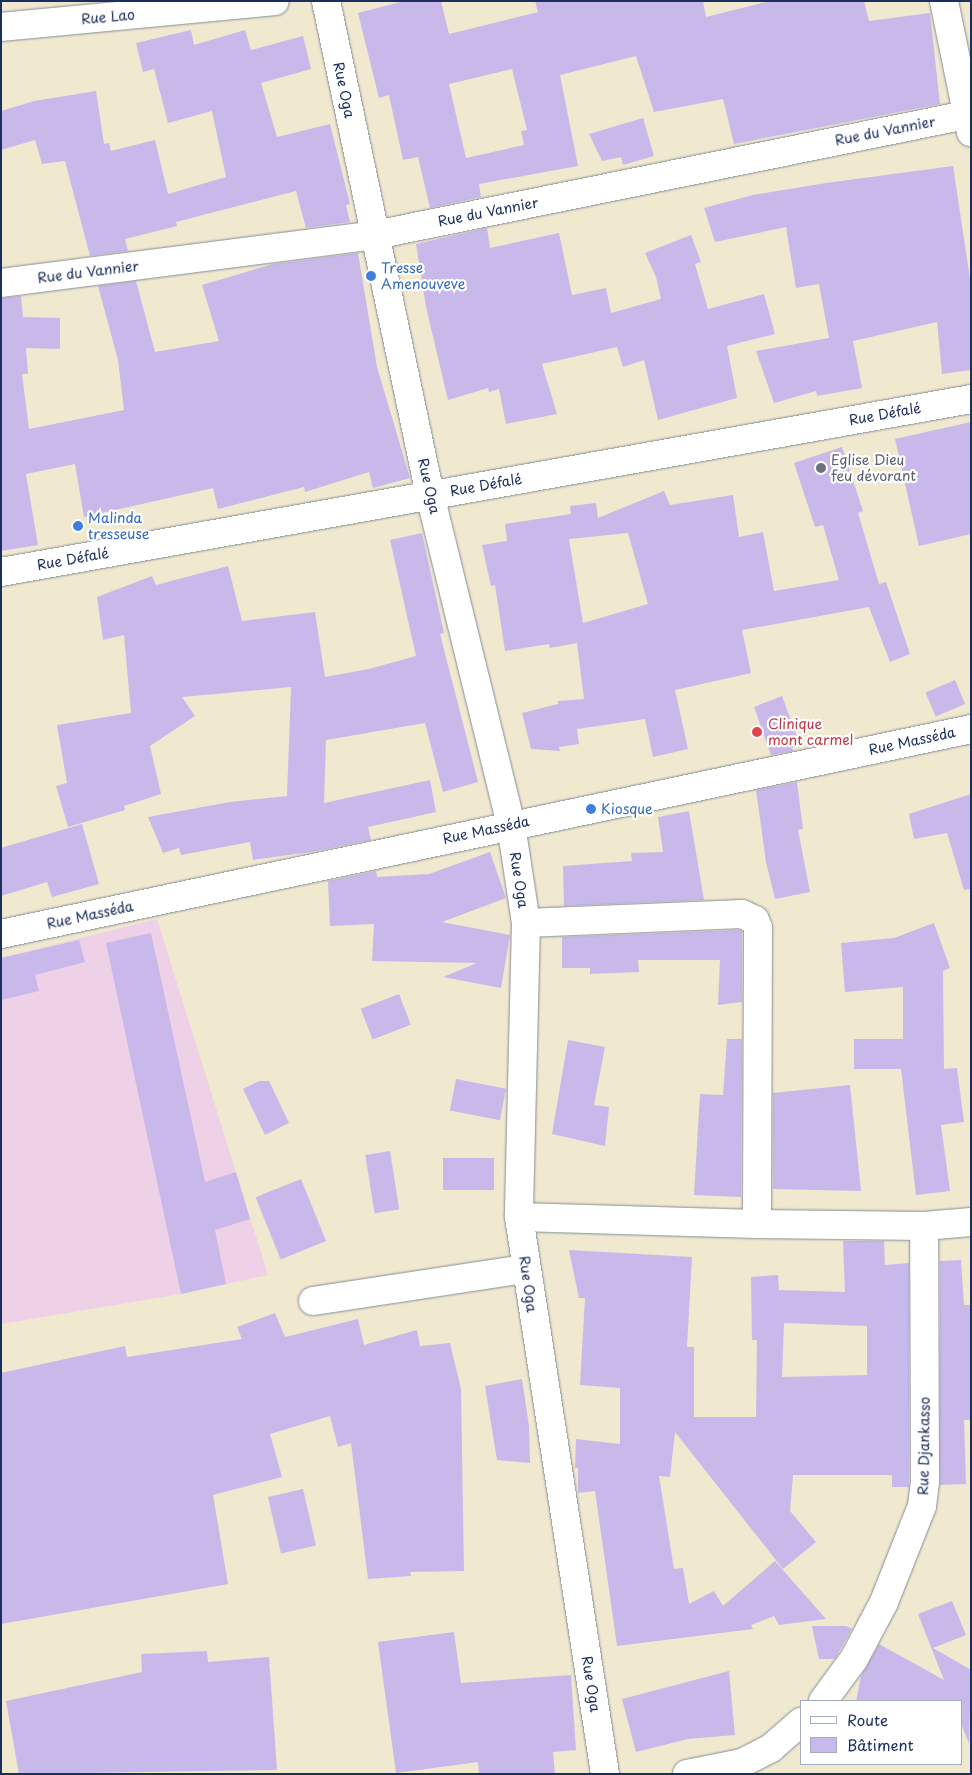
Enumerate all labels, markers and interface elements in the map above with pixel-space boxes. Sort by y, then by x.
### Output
street label: Rue Lao [80,6,136,28]
street label: Rue Oga [330,60,358,120]
street label: Rue du Vannier [833,113,937,149]
street label: Rue du Vannier [436,194,540,230]
street label: Rue du Vannier [36,257,140,287]
place label: Tresse Amenouveve [381,260,465,292]
marker: Tresse Amenouveve [365,270,377,282]
street label: Rue Défalé [847,399,923,429]
place label: Eglise Dieu feu dévorant [831,452,915,484]
street label: Rue Oga [414,456,444,516]
marker: Eglise Dieu feu dévorant [815,462,827,474]
street label: Rue Défalé [448,470,524,500]
place label: Malinda tresseuse [88,510,149,542]
marker: Malinda tresseuse [72,520,84,532]
street label: Rue Défalé [35,544,111,574]
place label: Clinique mont carmel [768,716,854,749]
street label: Rue Masséda [867,724,957,758]
marker: Clinique mont carmel [750,725,764,739]
place label: Kiosque [601,801,653,817]
marker: Kiosque [585,803,597,815]
street label: Rue Masséda [441,813,531,847]
street label: Rue Oga [506,850,532,910]
street label: Rue Masséda [45,898,135,932]
street label: Rue Oga [516,1254,540,1314]
street label: Rue Djankasso [915,1396,933,1496]
street label: Rue Oga [578,1654,604,1714]
legend [800,1700,962,1765]
text: Route [847,1708,888,1731]
text: Bâtiment [847,1733,914,1756]

